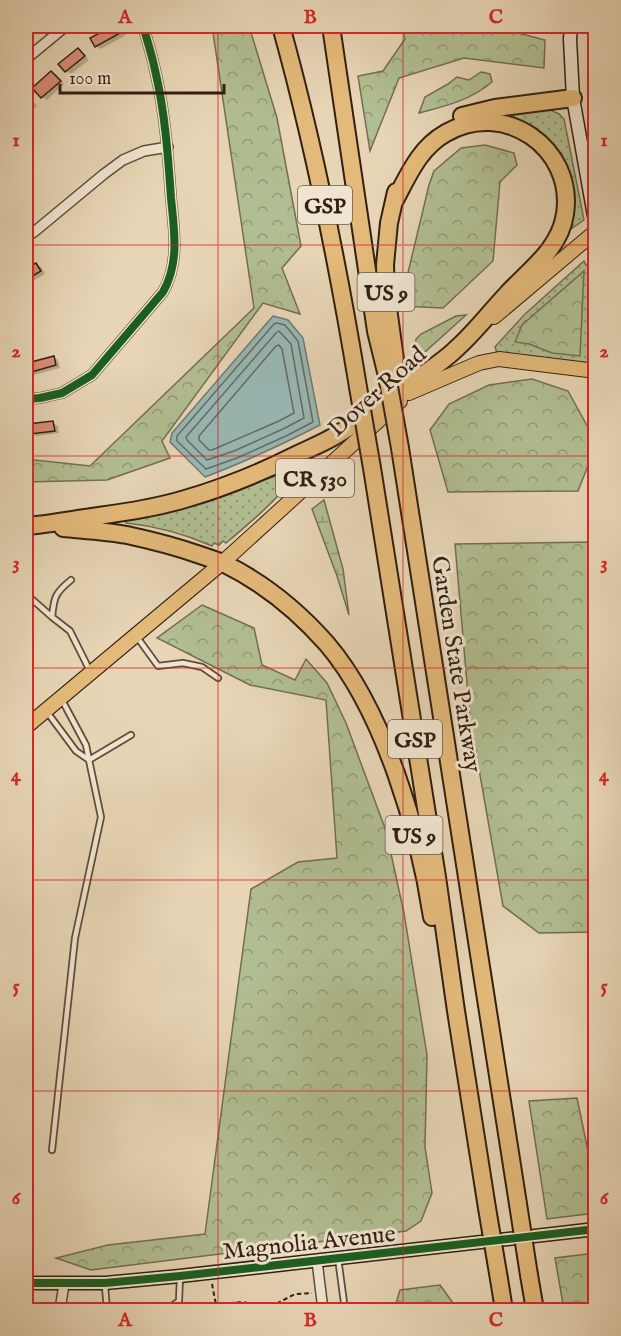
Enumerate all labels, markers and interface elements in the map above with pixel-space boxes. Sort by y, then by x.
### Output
text: A [117,5,133,30]
text: B [303,5,317,30]
text: C [489,5,503,30]
scale bar [60,57,224,95]
text: 100 m [69,68,111,91]
text: 1 [12,128,20,153]
text: 1 [600,128,608,153]
road number: GSP [298,186,352,224]
road number: US 9 [358,273,414,311]
text: 2 [11,339,21,364]
text: 2 [599,339,609,364]
street label: Dover Road [322,340,434,444]
road number: CR 530 [276,459,354,497]
text: 3 [12,551,20,576]
text: 3 [600,551,608,576]
street label: Garden State Parkway [423,554,488,775]
road number: GSP [388,720,442,758]
text: 4 [11,763,22,788]
text: 4 [599,763,610,788]
road number: US 9 [386,816,442,854]
text: 5 [12,974,20,999]
text: 5 [600,974,608,999]
text: 6 [12,1186,22,1211]
text: 6 [600,1186,610,1211]
street label: Magnolia Avenue [221,1219,397,1268]
text: A [117,1308,133,1333]
text: B [303,1308,317,1333]
text: C [489,1308,503,1333]

